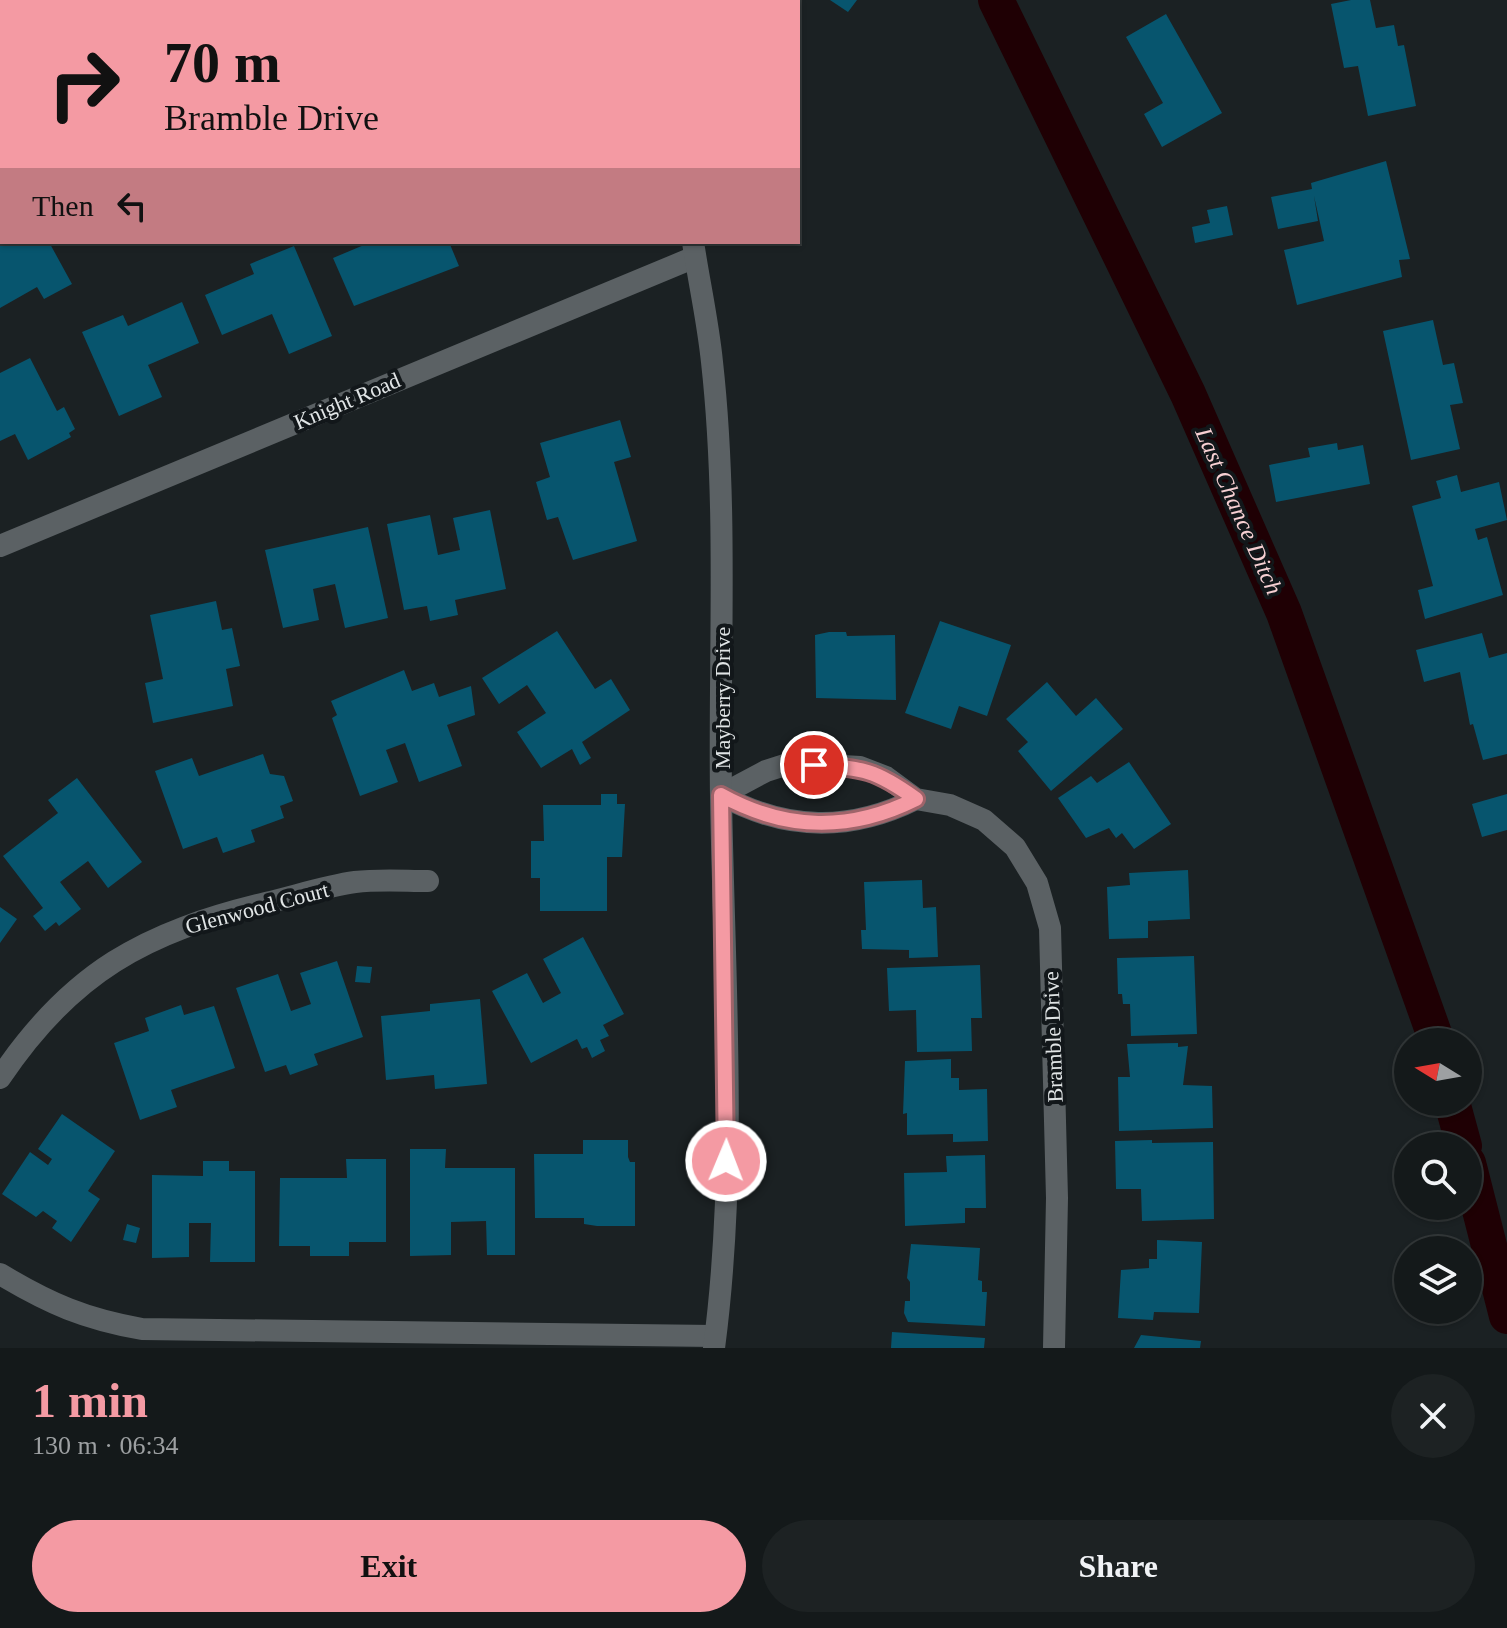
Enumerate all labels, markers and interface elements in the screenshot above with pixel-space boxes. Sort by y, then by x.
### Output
icon: right [32,32,136,136]
text: 70 m [164,32,281,94]
text: Bramble Drive [164,98,379,138]
icon: left [110,184,154,228]
text: Then [32,189,94,222]
street label: Knight Road [290,367,404,435]
water label: Last Chance Ditch [1190,423,1287,599]
street label: Mayberry Drive [710,627,735,769]
pin [780,731,848,799]
icon: arrive [792,743,836,787]
street label: Glenwood Court [183,877,331,939]
street label: Bramble Drive [1038,971,1068,1103]
north arrow [1394,1028,1482,1116]
map controls [1394,1028,1482,1324]
position arrow [684,1119,768,1203]
button: search [1394,1132,1482,1220]
button: layers [1394,1236,1482,1324]
text: 1 min [32,1374,148,1427]
button: close [1391,1374,1475,1458]
text: 130 m · 06:34 [32,1431,179,1460]
button: Exit [32,1520,746,1612]
button: Share [762,1520,1475,1612]

